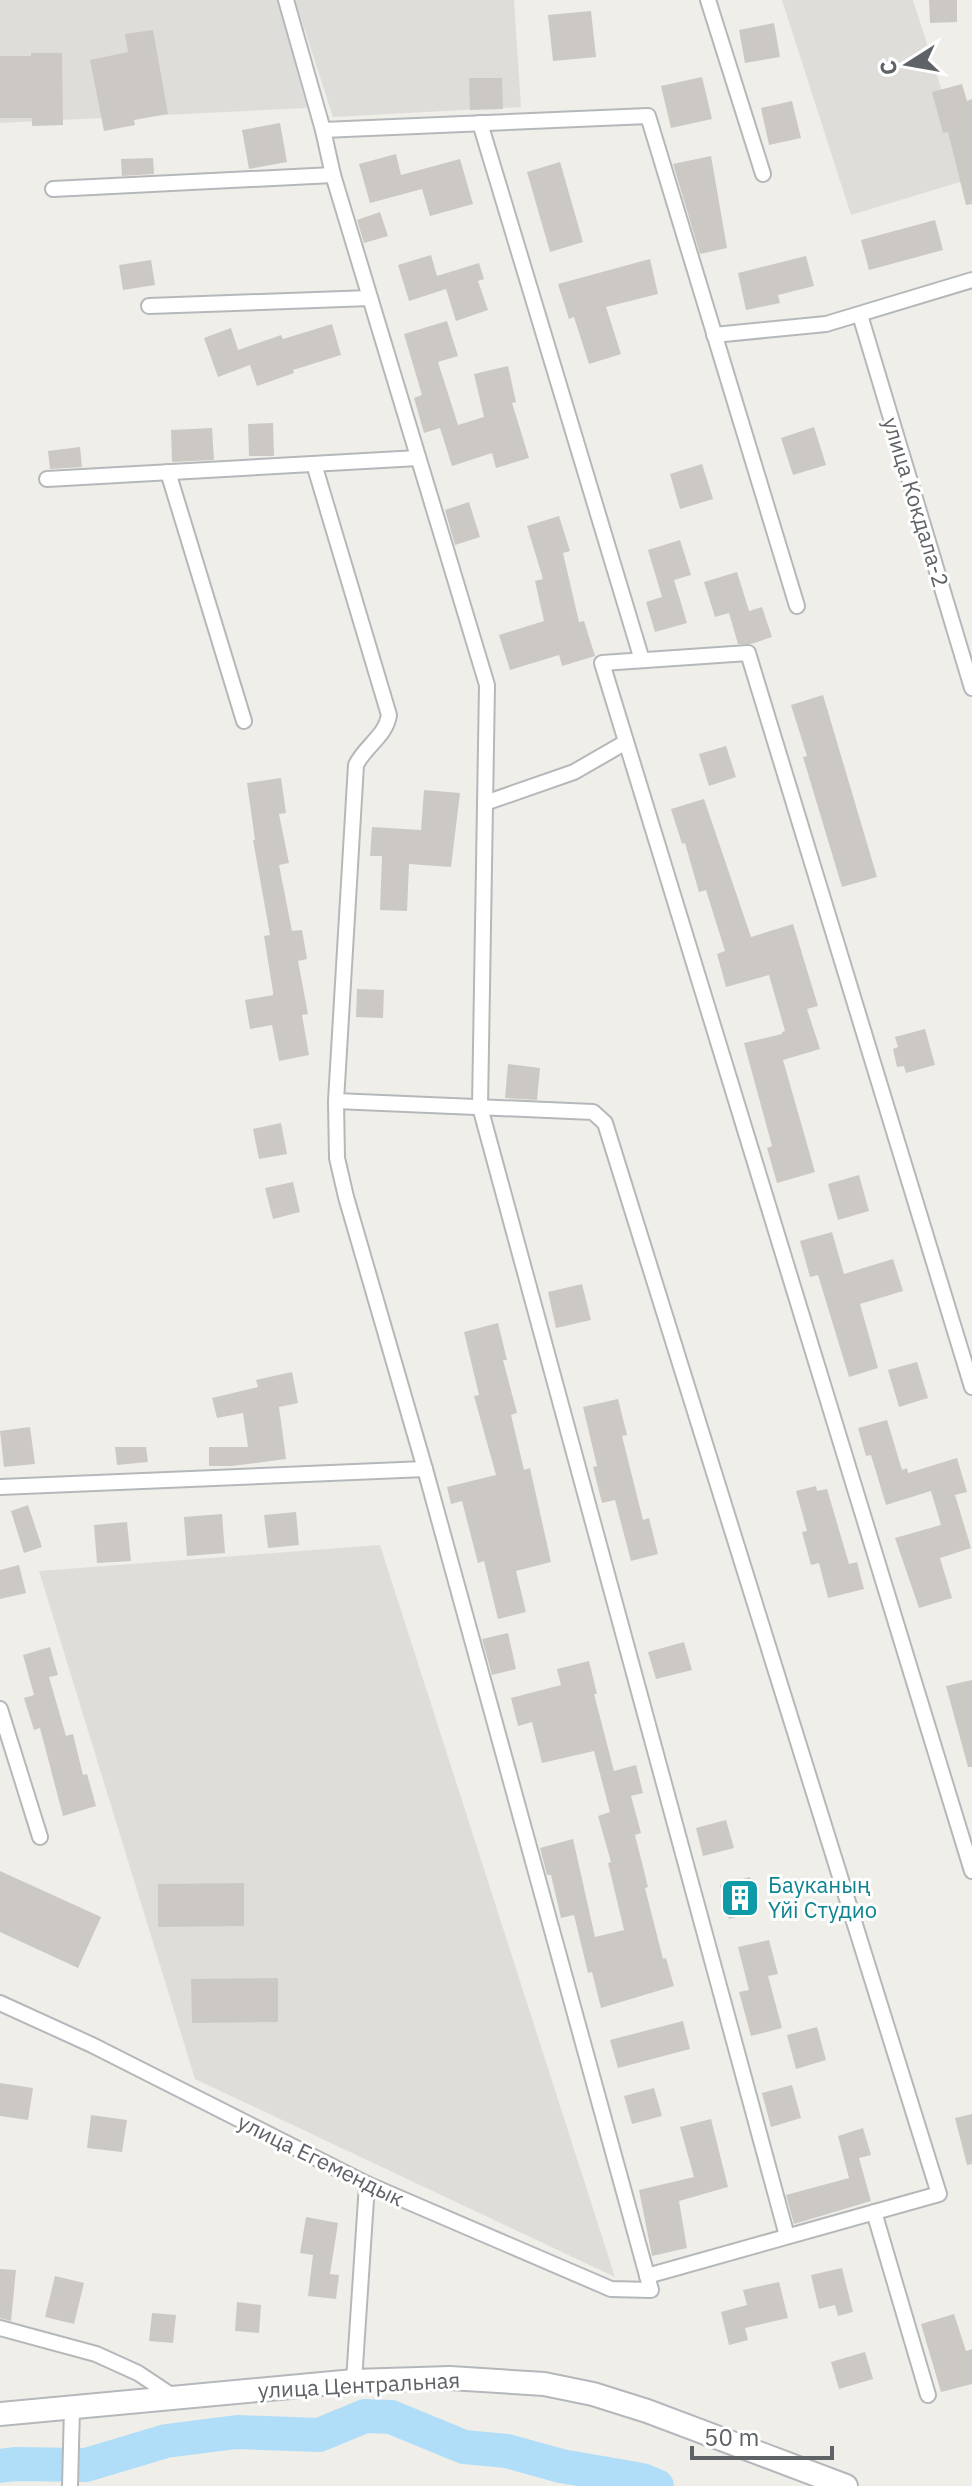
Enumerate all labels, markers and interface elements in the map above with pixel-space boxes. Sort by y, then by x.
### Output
north arrow [868,24,948,104]
text: С [872,58,903,78]
street label: улица Кокдала-2 [877,413,956,590]
place label: Бауканың Үйі Студио [768,1870,877,1924]
building icon: Бауканың Үйі Студио [719,1877,761,1919]
street label: улица Егемендык [233,2107,409,2212]
street label: улица Центральная [257,2365,461,2404]
scale bar [692,2410,832,2460]
text: 50 m [704,2421,759,2453]

